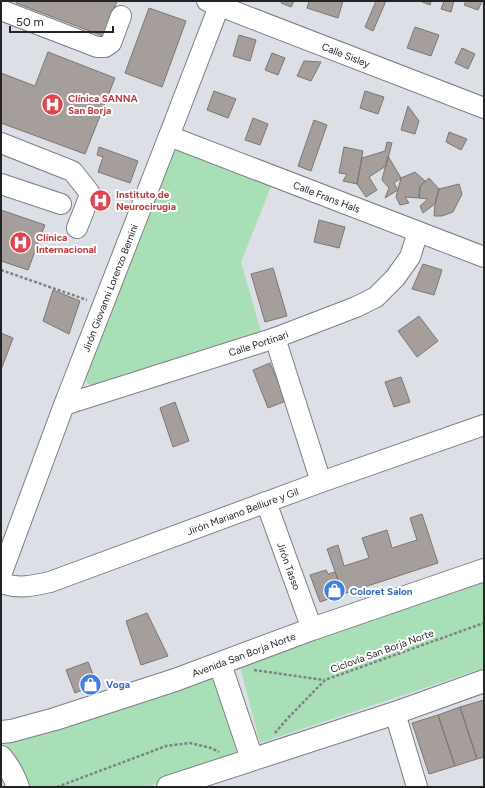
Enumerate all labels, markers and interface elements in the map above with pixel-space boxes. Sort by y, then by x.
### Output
scale bar [10,8,113,34]
text: 50 m [16,15,44,29]
street label: Calle Sisley [320,40,373,70]
hospital icon: Clínica SANNA San Borja [40,91,66,117]
place label: Clínica SANNA San Borja [68,92,138,117]
street label: Calle Frans Hals [291,178,362,215]
hospital icon: Instituto de Neurocirugia [87,187,113,213]
place label: Instituto de Neurocirugia [116,188,176,213]
street label: Jirón Giovanni Lorenzo Bernini [79,222,141,354]
hospital icon: Clínica Internacional [7,230,33,256]
place label: Clínica Internacional [36,231,96,256]
street label: Calle Portinari [227,327,290,359]
street label: Jirón Mariano Belliure y Gil [185,484,300,538]
street label: Jirón Tasso [275,540,304,592]
shop icon: Coloret Salon [321,578,347,604]
place label: Coloret Salon [350,585,413,598]
street label: Ciclovía San Borja Norte [329,626,436,676]
street label: Avenida San Borja Norte [190,629,298,680]
shop icon: Voga [78,671,104,697]
place label: Voga [106,678,130,691]

